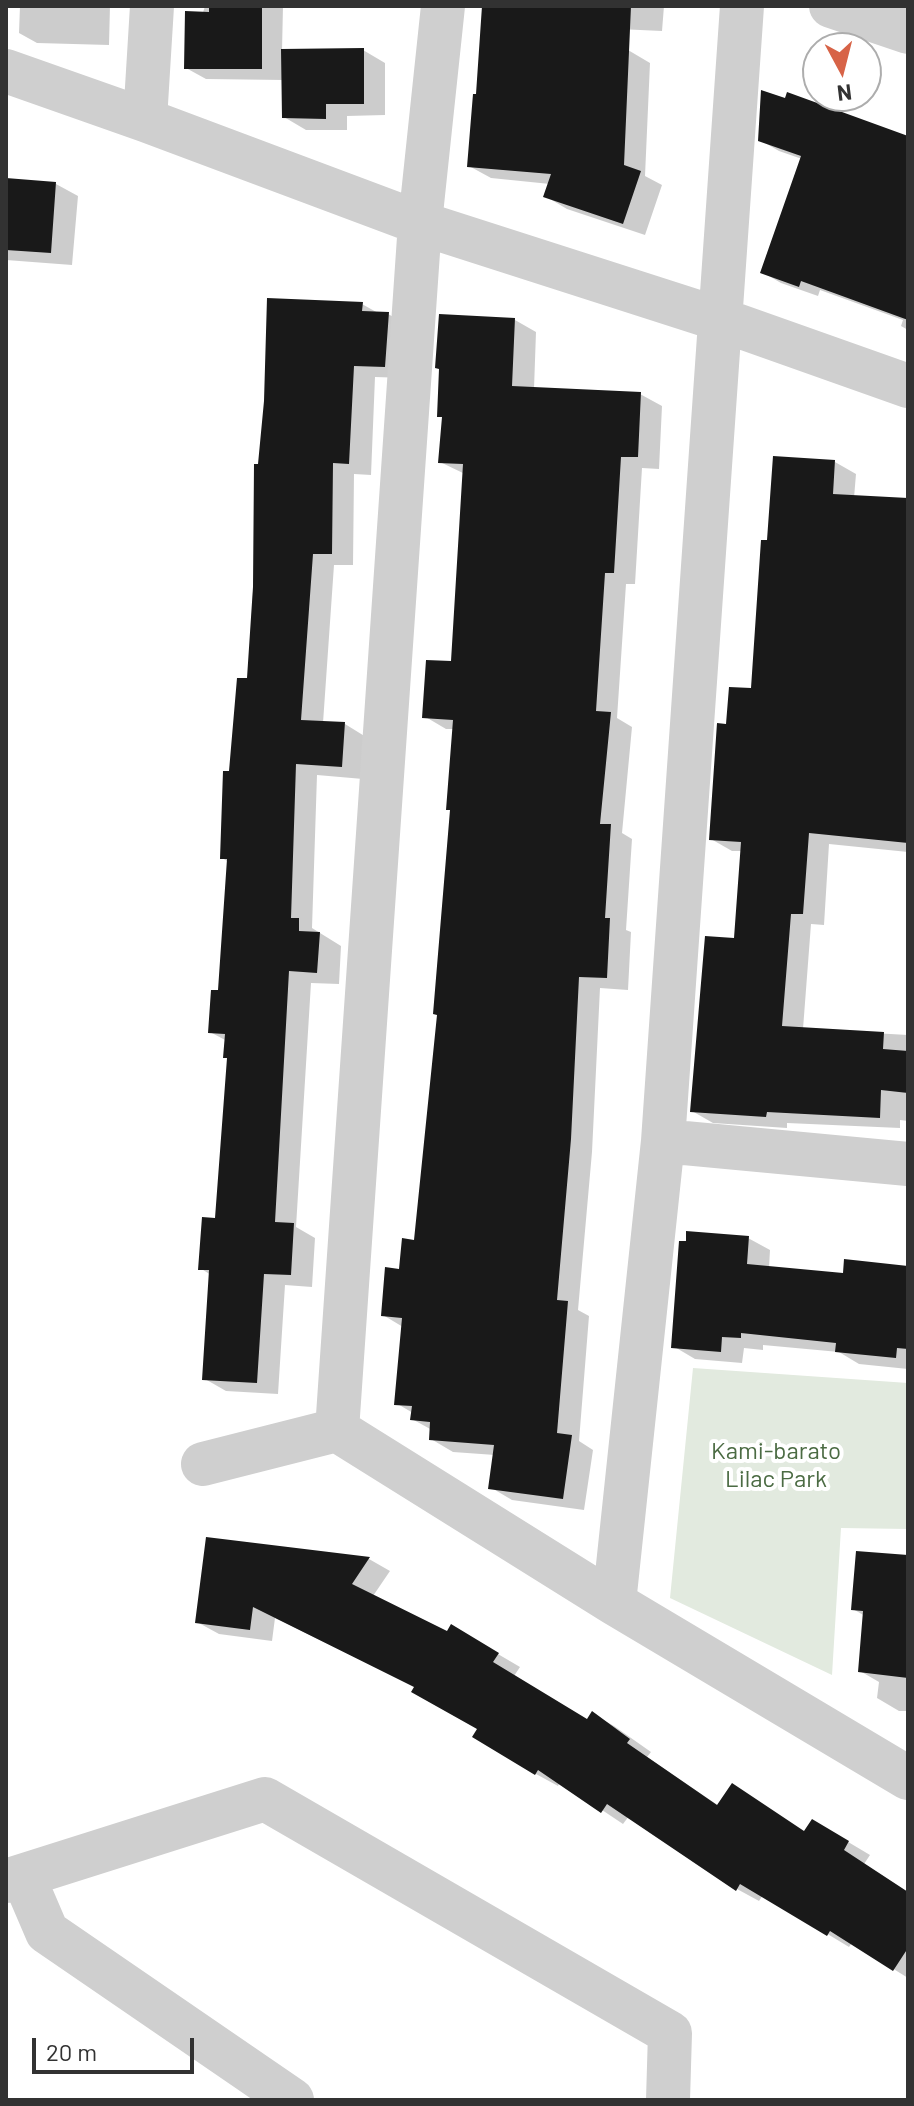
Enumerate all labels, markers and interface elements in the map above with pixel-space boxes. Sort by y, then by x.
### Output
north arrow [802,32,882,112]
text: N [836,80,854,108]
park label: Kami-barato Lilac Park [711,1437,841,1493]
scale bar [36,2022,198,2072]
text: 20 m [46,2037,97,2066]

